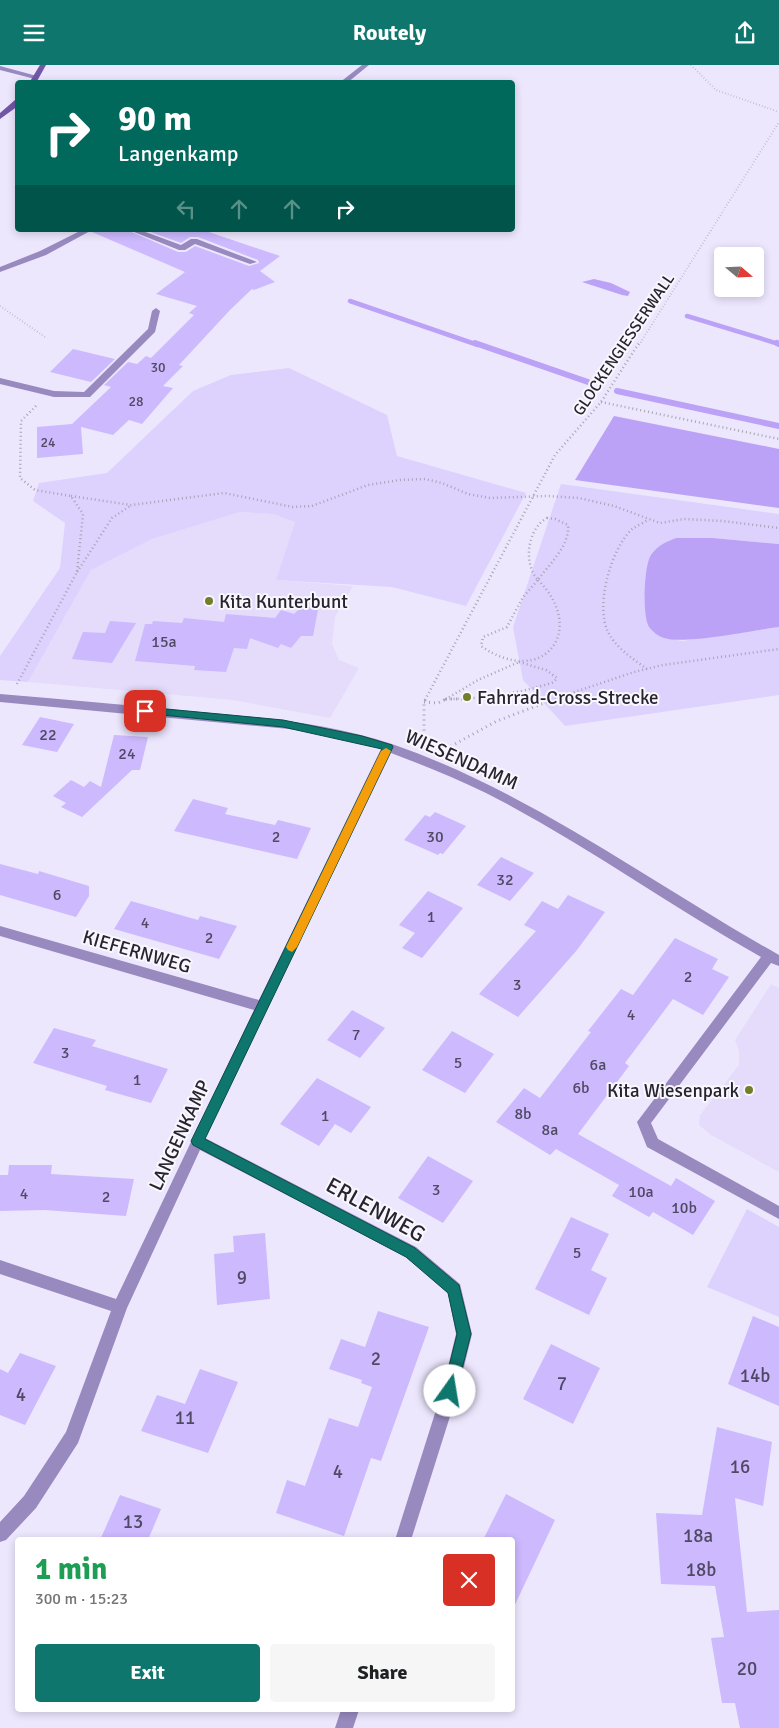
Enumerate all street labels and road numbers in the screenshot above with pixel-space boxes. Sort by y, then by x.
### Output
street label: GLOCKENGIESSERWALL [569,270,679,420]
street label: WIESENDAMM [401,724,522,795]
street label: KIEFERNWEG [80,925,194,979]
street label: LANGENKAMP [144,1076,216,1195]
street label: ERLENWEG [321,1171,430,1248]

